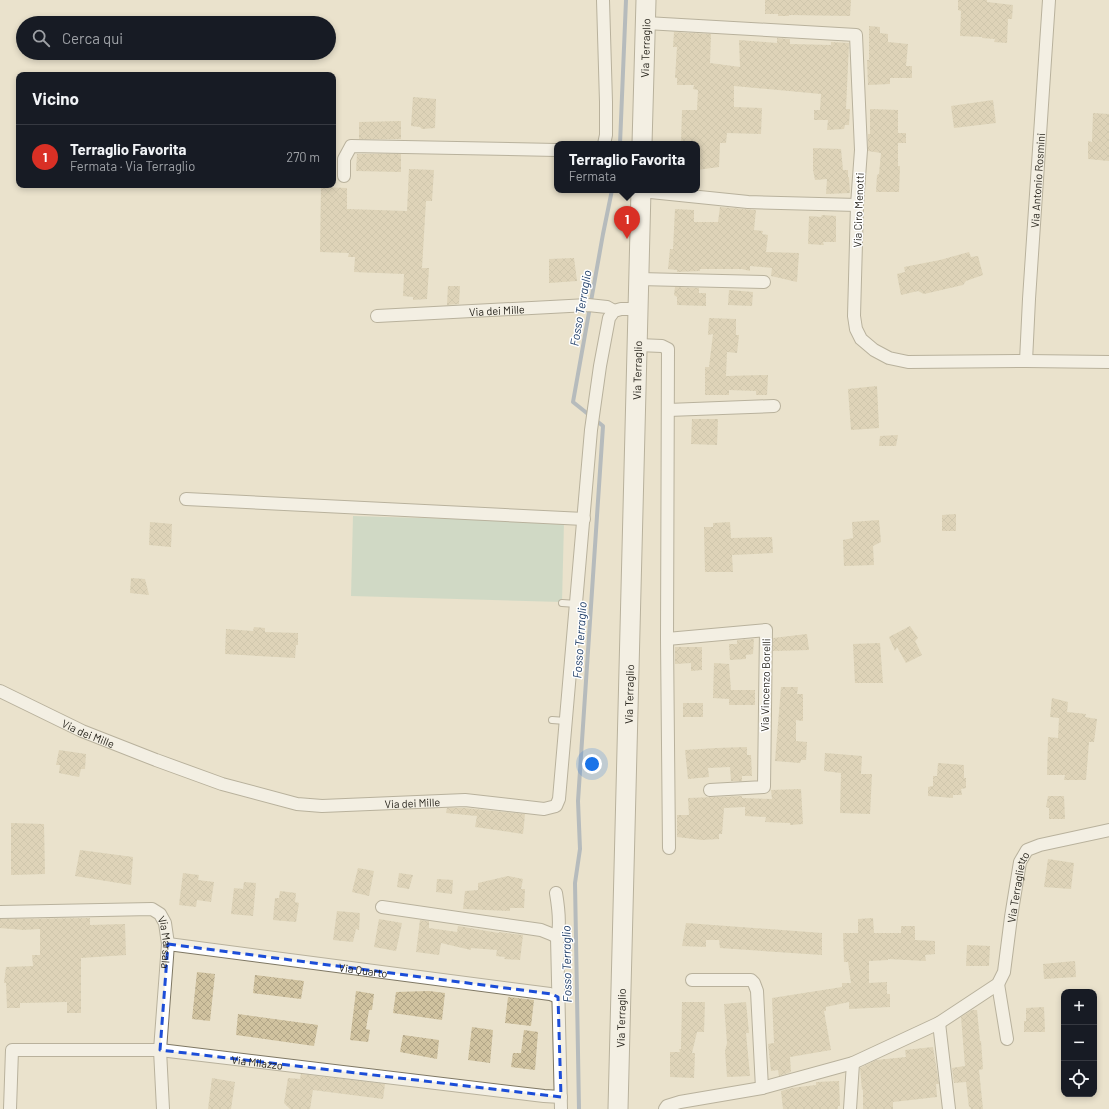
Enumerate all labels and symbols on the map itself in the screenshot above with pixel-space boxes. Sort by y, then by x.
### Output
street label: Via Terraglio [637,18,652,78]
street label: Via Antonio Rosmini [1027,132,1047,228]
street label: Via Ciro Menotti [850,172,866,248]
pin: 1 [614,206,640,239]
water label: Fosso Terraglio [566,269,594,347]
street label: Via dei Mille [469,302,525,318]
street label: Via Terraglio [629,340,644,400]
water label: Fosso Terraglio [569,601,589,679]
street label: Via Vincenzo Borelli [758,638,772,732]
street label: Via Terraglio [621,664,636,724]
street label: Via dei Mille [60,716,117,750]
your location [582,754,602,774]
street label: Via dei Mille [384,795,440,810]
street label: Via Terraglietto [1004,849,1031,923]
street label: Via Marsala [156,913,175,969]
water label: Fosso Terraglio [558,925,574,1003]
street label: Via Quarto [338,960,388,979]
street label: Via Terraglio [613,988,628,1048]
street label: Via Milazzo [231,1052,284,1071]

